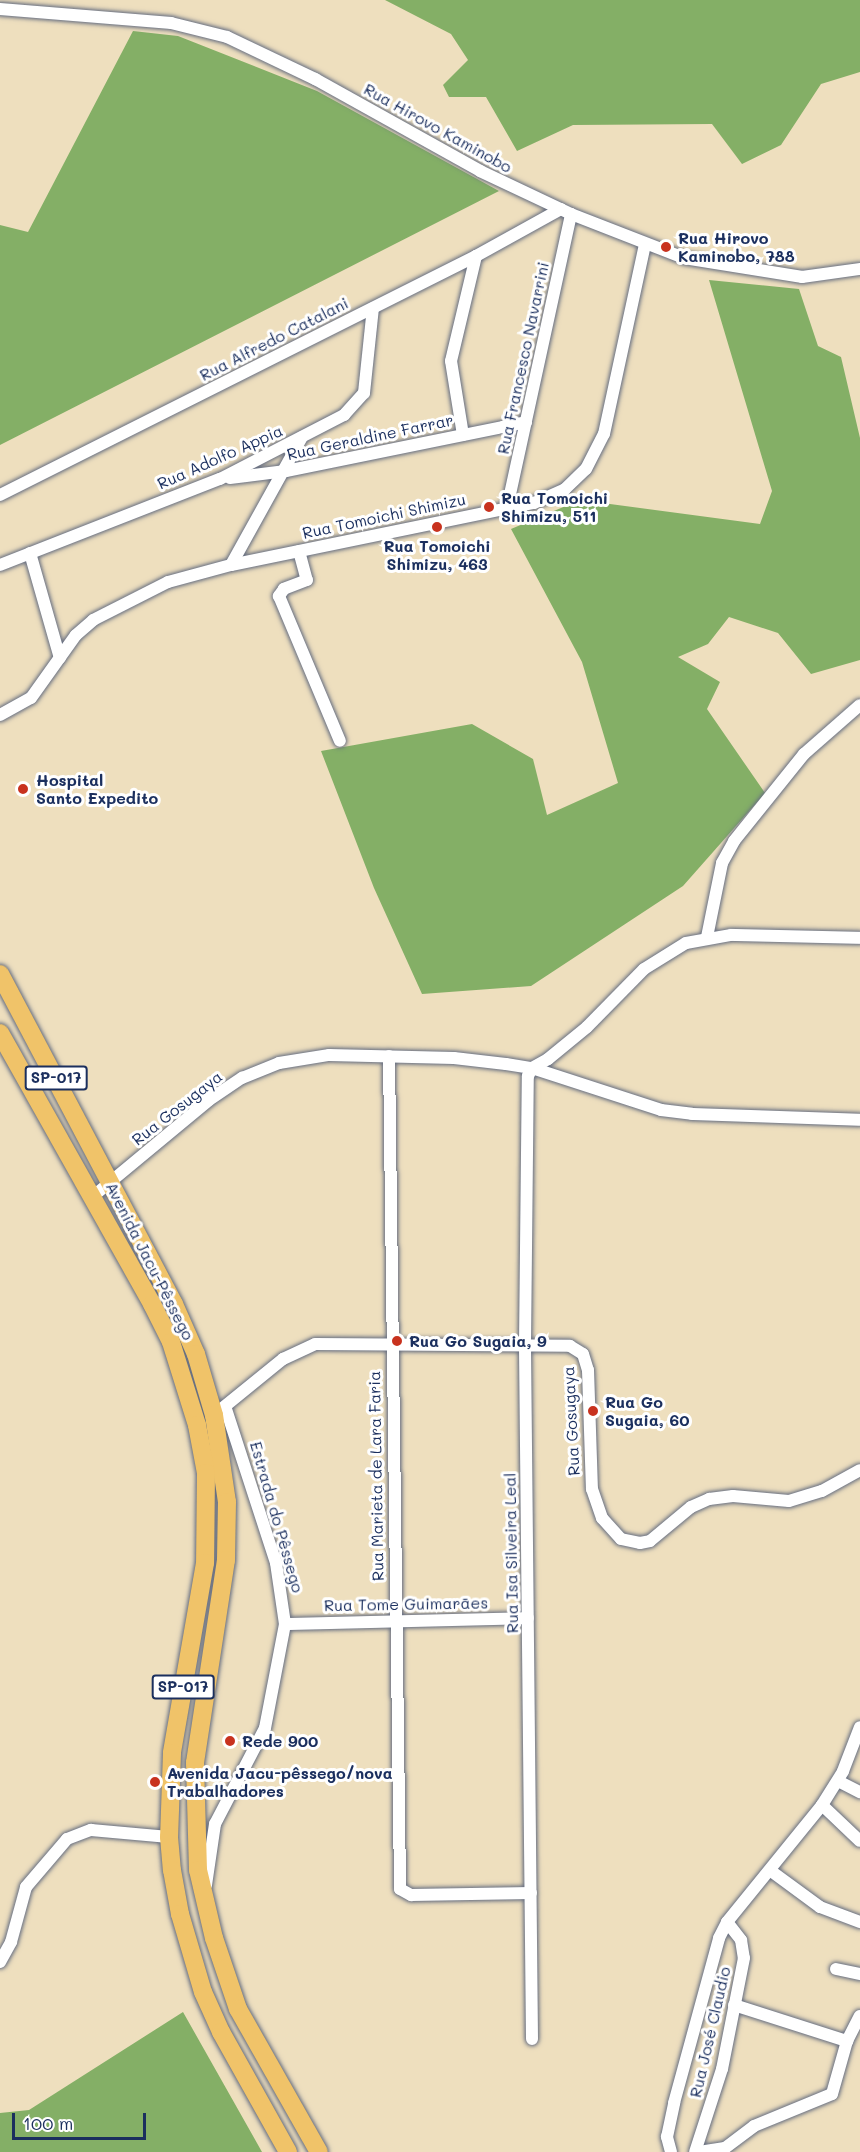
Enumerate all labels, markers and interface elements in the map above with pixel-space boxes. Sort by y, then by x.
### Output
street label: Rua Hirovo Kaminobo [361,79,515,177]
place label: Rua Hirovo Kaminobo, 788 [678,228,795,266]
marker: Rua Hirovo Kaminobo, 788 [659,240,673,254]
street label: Rua Francesco Navarrini [493,260,553,456]
street label: Rua Alfredo Catalani [196,293,352,385]
street label: Rua Geraldine Farrar [285,410,455,464]
street label: Rua Adolfo Appia [154,421,286,493]
place label: Rua Tomoichi Shimizu, 511 [501,488,608,526]
street label: Rua Tomoichi Shimizu [301,489,467,543]
marker: Rua Tomoichi Shimizu, 511 [482,500,496,514]
marker: Rua Tomoichi Shimizu, 463 [430,520,444,534]
place label: Rua Tomoichi Shimizu, 463 [383,536,491,574]
place label: Hospital Santo Expedito [36,770,158,808]
marker: Hospital Santo Expedito [14,780,32,798]
road number: SP-017 [25,1066,88,1090]
street label: Rua Gosugaya [128,1067,226,1149]
street label: Avenida Jacu-Pêssego [102,1179,198,1343]
place label: Rua Go Sugaia, 9 [409,1331,547,1351]
marker: Rua Go Sugaia, 9 [390,1334,404,1348]
street label: Rua Gosugaya [559,1366,583,1476]
street label: Rua Marieta de Lara Faria [365,1371,387,1581]
place label: Rua Go Sugaia, 60 [605,1392,689,1430]
marker: Rua Go Sugaia, 60 [586,1404,600,1418]
street label: Estrada do Pêssego [246,1439,308,1595]
street label: Rua Isa Silveira Leal [500,1473,522,1633]
street label: Rua Tome Guimarães [324,1593,488,1615]
road number: SP-017 [152,1675,214,1699]
place label: Rede 900 [242,1731,318,1751]
marker: Rede 900 [223,1734,237,1748]
place label: Avenida Jacu-pêssego/nova Trabalhadores [167,1763,393,1801]
marker: Avenida Jacu-pêssego/nova Trabalhadores [148,1775,162,1789]
street label: Rua José Claudio [686,1965,734,2099]
scale bar [15,2101,148,2139]
text: 100 m [23,2111,73,2135]

